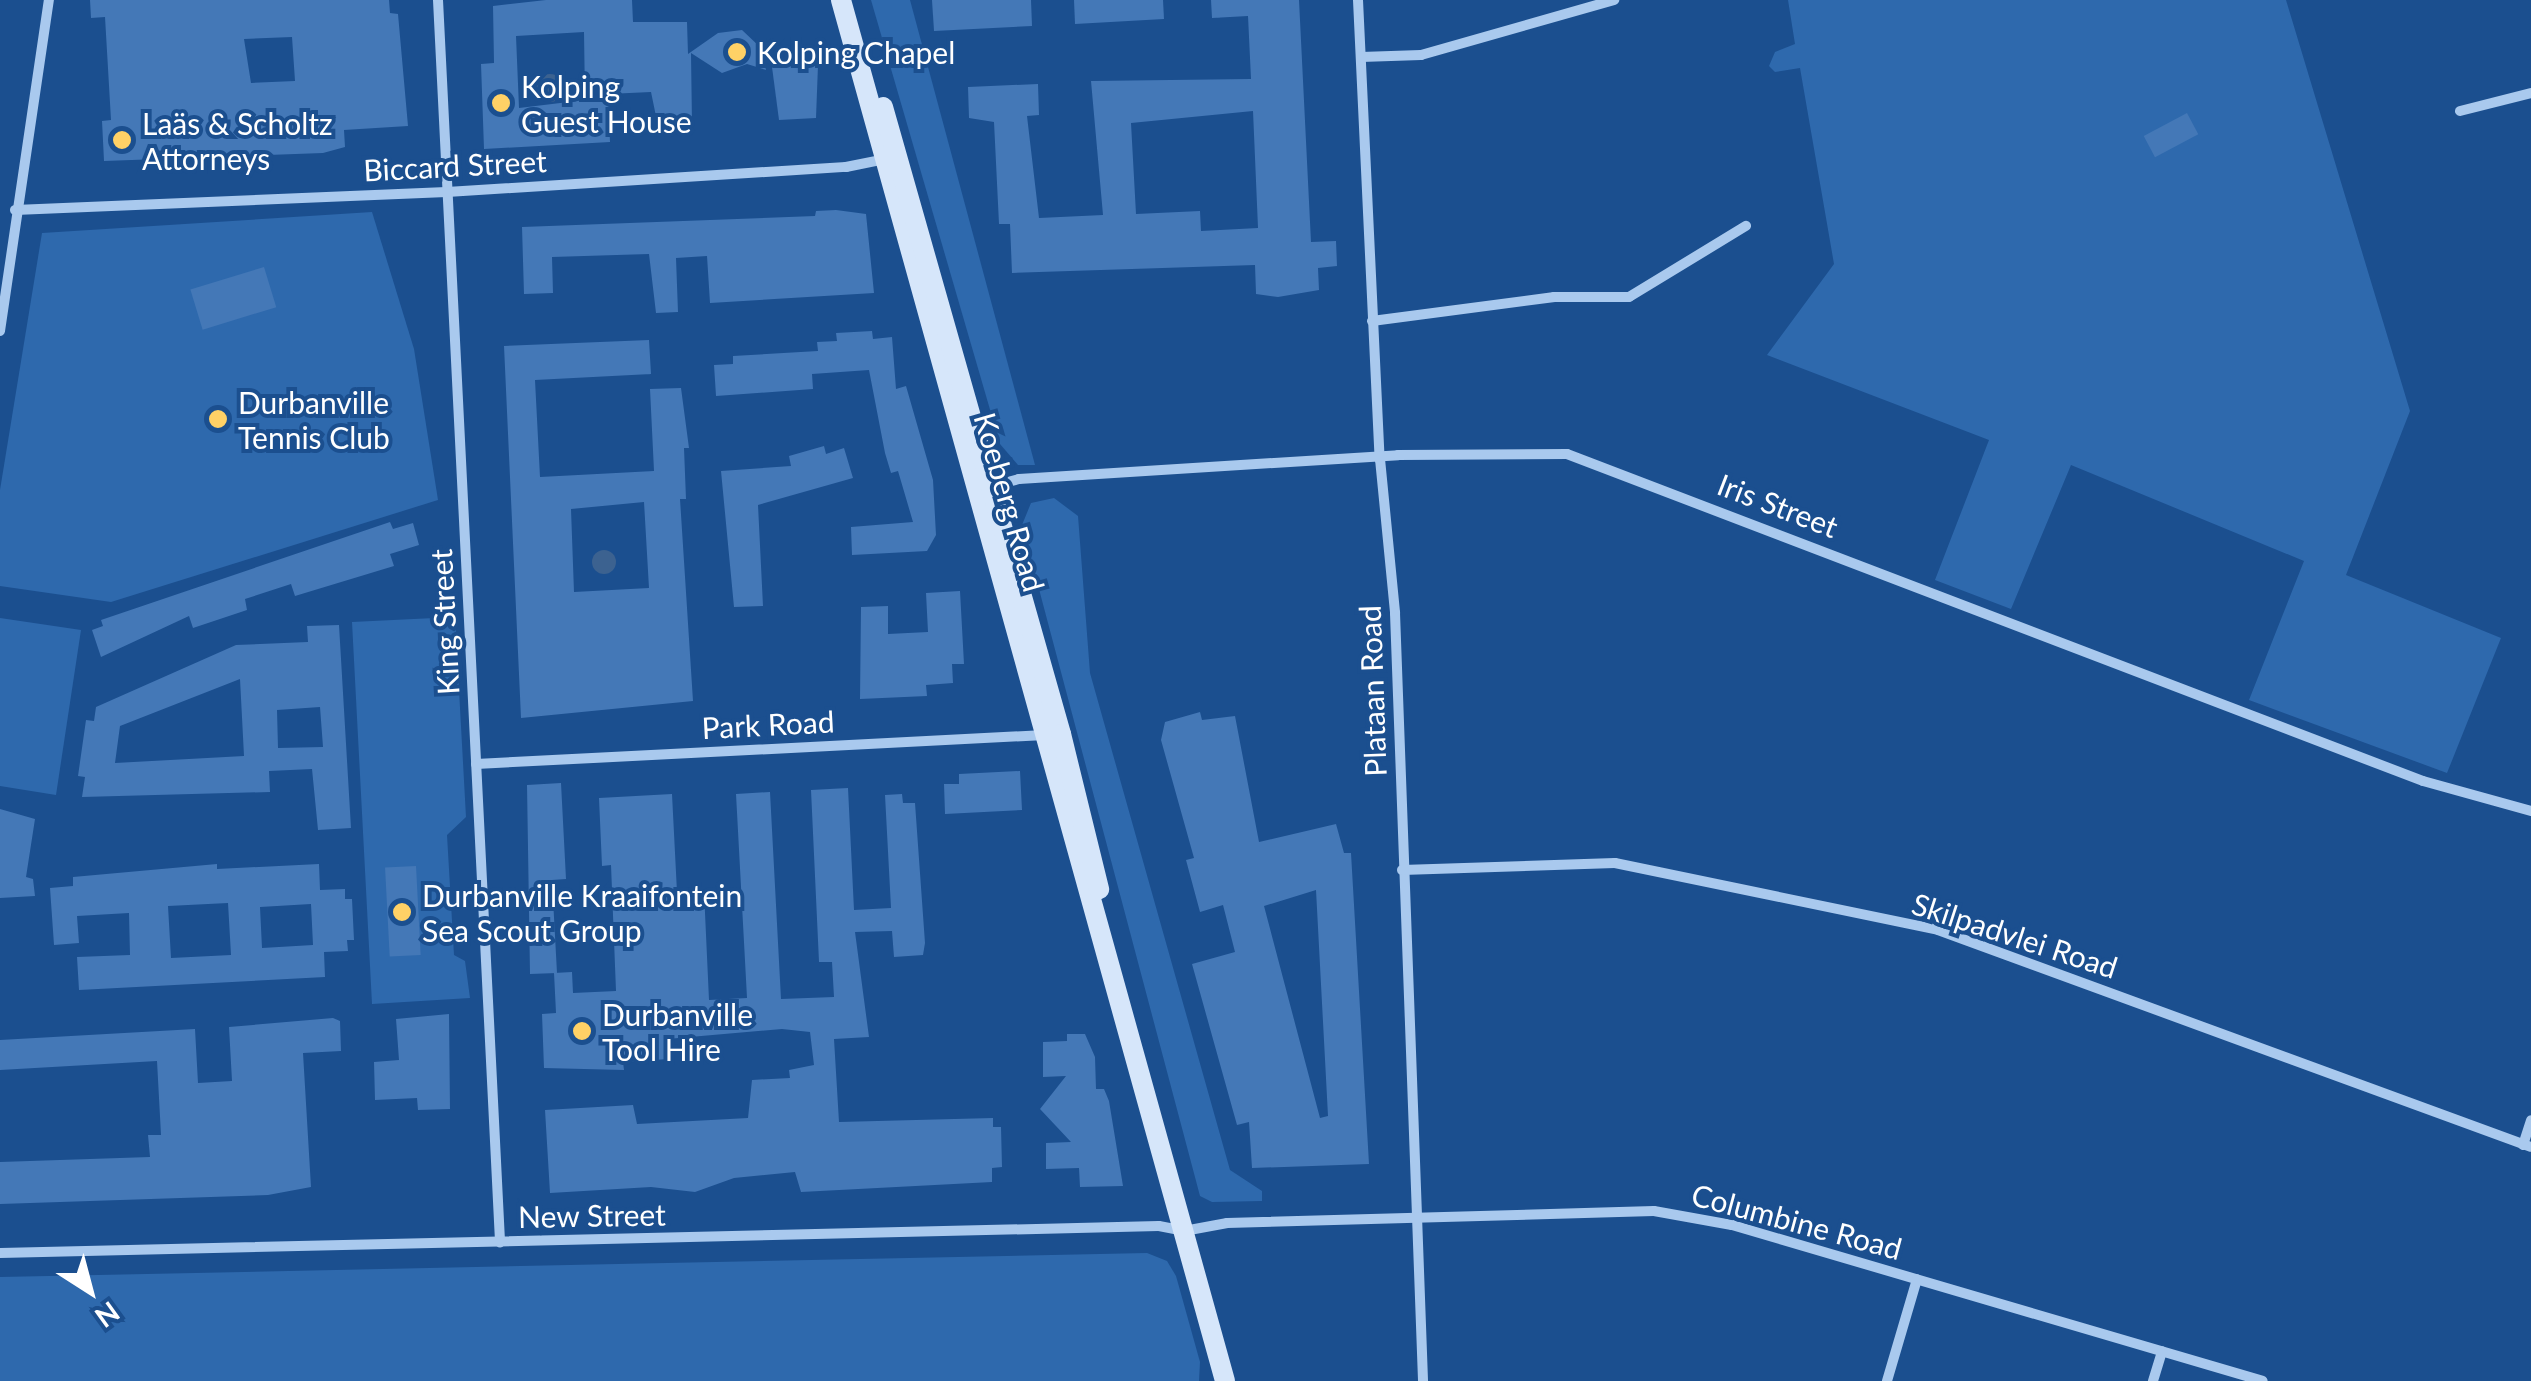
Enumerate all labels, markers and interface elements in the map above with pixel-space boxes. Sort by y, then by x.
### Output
place label: Kolping Chapel [757,34,955,70]
marker: Kolping Chapel [726,41,748,63]
place label: Kolping Guest House [521,68,692,138]
marker: Kolping Guest House [490,92,512,114]
place label: Laäs & Scholtz Attorneys [142,105,333,176]
marker: Laäs & Scholtz Attorneys [111,129,133,151]
street label: Biccard Street [362,142,548,188]
place label: Durbanville Tennis Club [238,384,390,454]
marker: Durbanville Tennis Club [207,408,229,430]
street label: Koeberg Road [967,408,1053,596]
street label: Iris Street [1713,466,1843,544]
street label: King Street [422,548,466,696]
street label: Plataan Road [1351,605,1393,777]
street label: Park Road [701,703,835,745]
place label: Durbanville Kraaifontein Sea Scout Group [422,877,742,948]
street label: Skilpadvlei Road [1908,885,2122,985]
marker: Durbanville Kraaifontein Sea Scout Group [391,901,413,923]
place label: Durbanville Tool Hire [602,996,753,1066]
marker: Durbanville Tool Hire [571,1020,593,1042]
street label: Columbine Road [1688,1176,1906,1266]
street label: New Street [518,1196,666,1234]
north arrow [40,1241,140,1341]
text: N [89,1295,126,1335]

